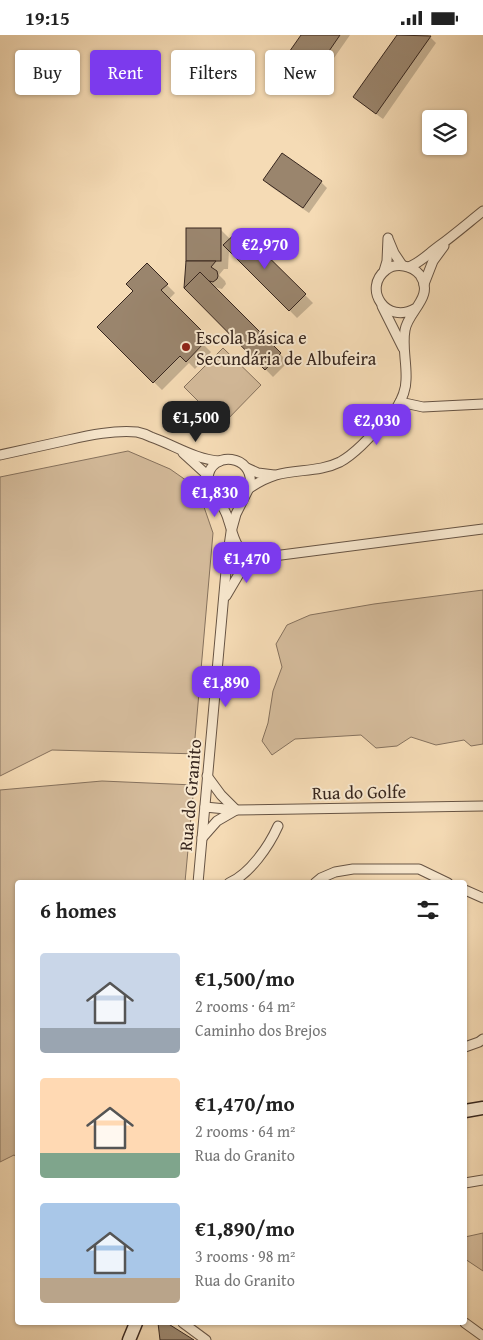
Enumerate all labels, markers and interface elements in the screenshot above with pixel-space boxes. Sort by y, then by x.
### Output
text: 19:15 [25,4,70,32]
chip: Buy [15,50,80,95]
chip: Rent [90,50,161,95]
chip: Filters [171,50,255,95]
chip: New [265,50,334,95]
map controls [422,110,467,155]
button: layers [422,110,467,155]
pin: €2,970 [224,227,306,270]
text: €2,970 [242,232,288,256]
place label: Escola Básica e Secundária de Albufeira [196,324,377,372]
marker: Escola Básica e Secundária de Albufeira [180,341,192,353]
pin: €1,500 [155,401,237,443]
pin: €2,030 [336,403,418,446]
text: €1,500 [173,405,219,429]
text: €2,030 [354,408,400,432]
pin: €1,830 [174,475,256,518]
text: €1,830 [192,480,238,504]
pin: €1,470 [206,541,288,584]
text: €1,470 [224,546,270,570]
pin: €1,890 [185,665,267,708]
text: €1,890 [203,670,249,694]
street label: Rua do Granito [172,738,208,852]
street label: Rua do Golfe [312,778,406,806]
text: 6 homes [40,895,116,926]
icon: filters [414,896,442,924]
text: €1,500/mo [195,963,295,994]
icon: home [80,973,140,1033]
text: 2 rooms · 64 m² [195,994,295,1018]
text: Caminho dos Brejos [195,1018,327,1042]
text: €1,470/mo [195,1088,295,1119]
icon: home [80,1098,140,1158]
text: 2 rooms · 64 m² [195,1119,295,1143]
text: Rua do Granito [195,1143,295,1167]
text: €1,890/mo [195,1213,295,1244]
icon: home [80,1223,140,1283]
text: 3 rooms · 98 m² [195,1244,295,1268]
text: Rua do Granito [195,1268,295,1292]

